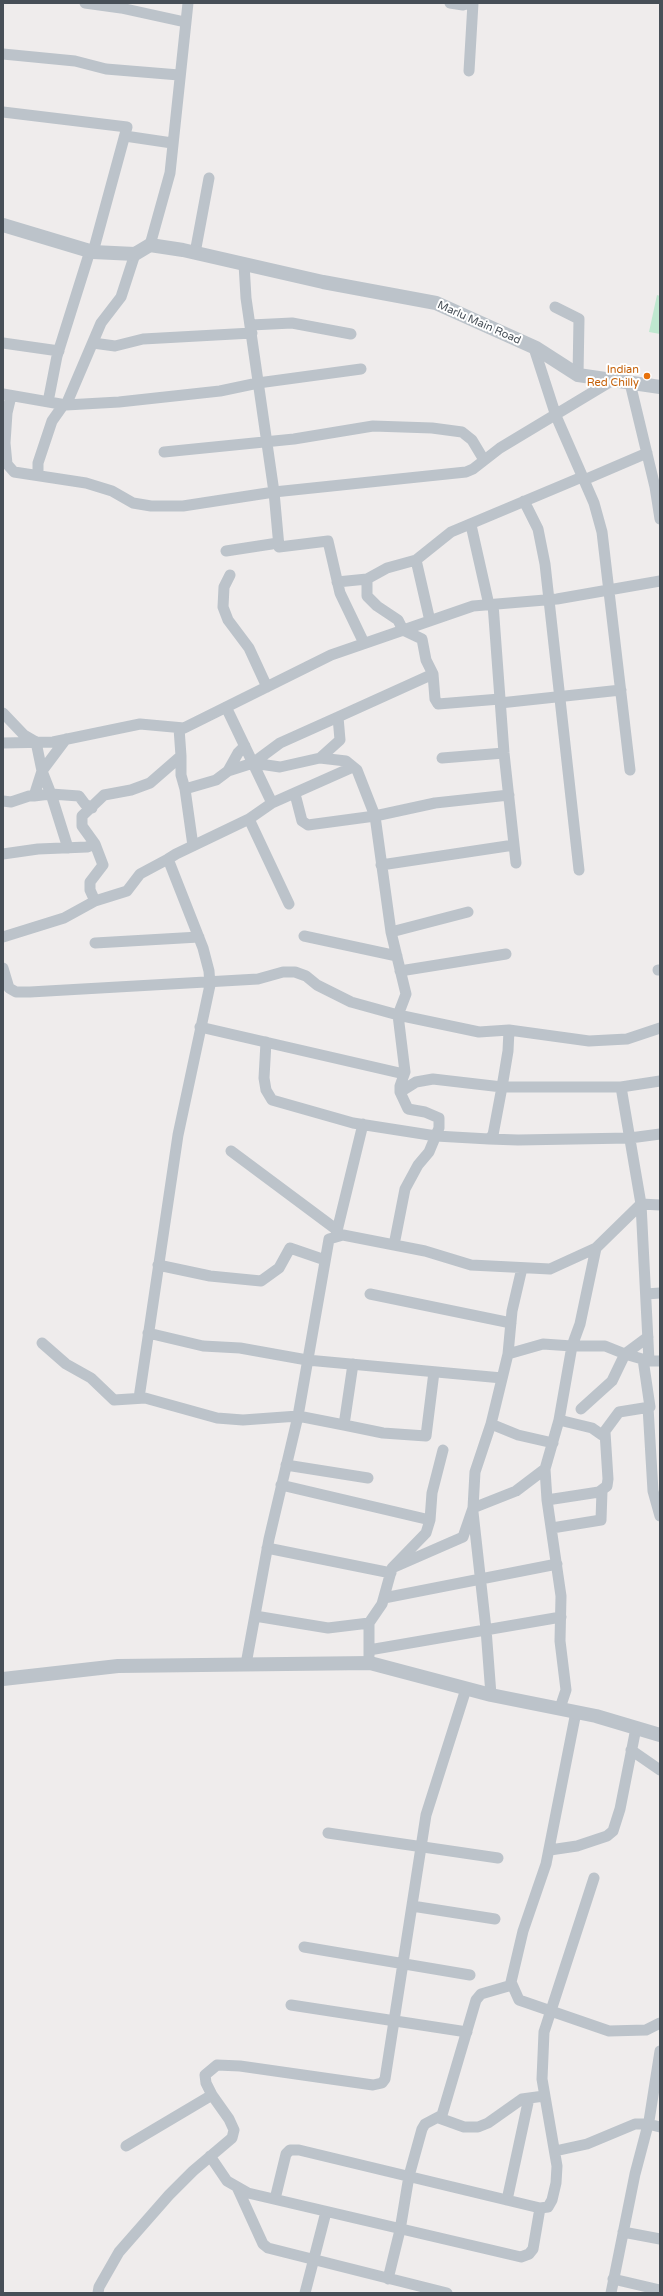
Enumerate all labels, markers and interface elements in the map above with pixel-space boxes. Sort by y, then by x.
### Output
street label: Marlu Main Road [435,299,523,347]
place label: Indian Red Chilly [587,363,639,389]
marker: Indian Red Chilly [642,371,652,381]

